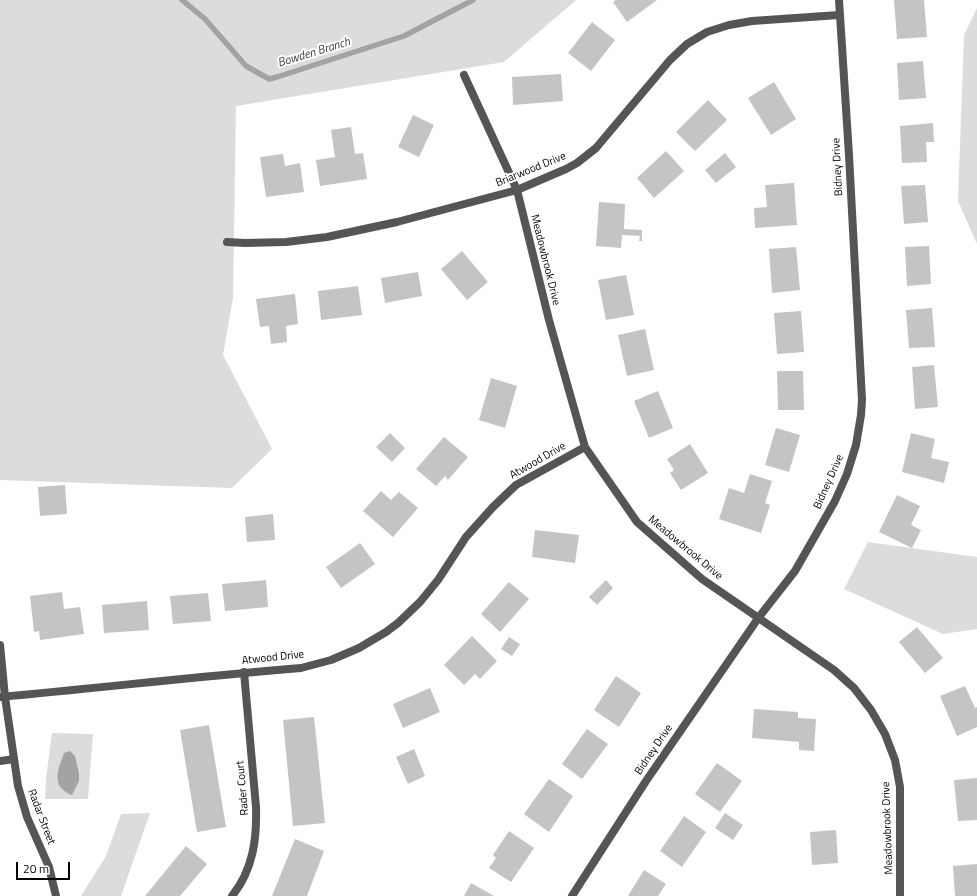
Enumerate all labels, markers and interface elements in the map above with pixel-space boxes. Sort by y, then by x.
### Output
water label: Bowden Branch [276,35,352,71]
street label: Bidney Drive [830,138,846,196]
street label: Briarwood Drive [494,150,568,190]
street label: Meadowbrook Drive [527,213,563,307]
street label: Atwood Drive [508,440,568,482]
street label: Bidney Drive [811,453,847,511]
street label: Meadowbrook Drive [645,513,725,583]
street label: Atwood Drive [241,648,305,668]
street label: Bidney Drive [632,722,676,778]
street label: Rader Court [234,760,252,816]
street label: Meadowbrook Drive [880,781,896,875]
street label: Radar Street [24,787,58,847]
scale bar [18,854,72,880]
text: 20 m [23,859,49,878]

